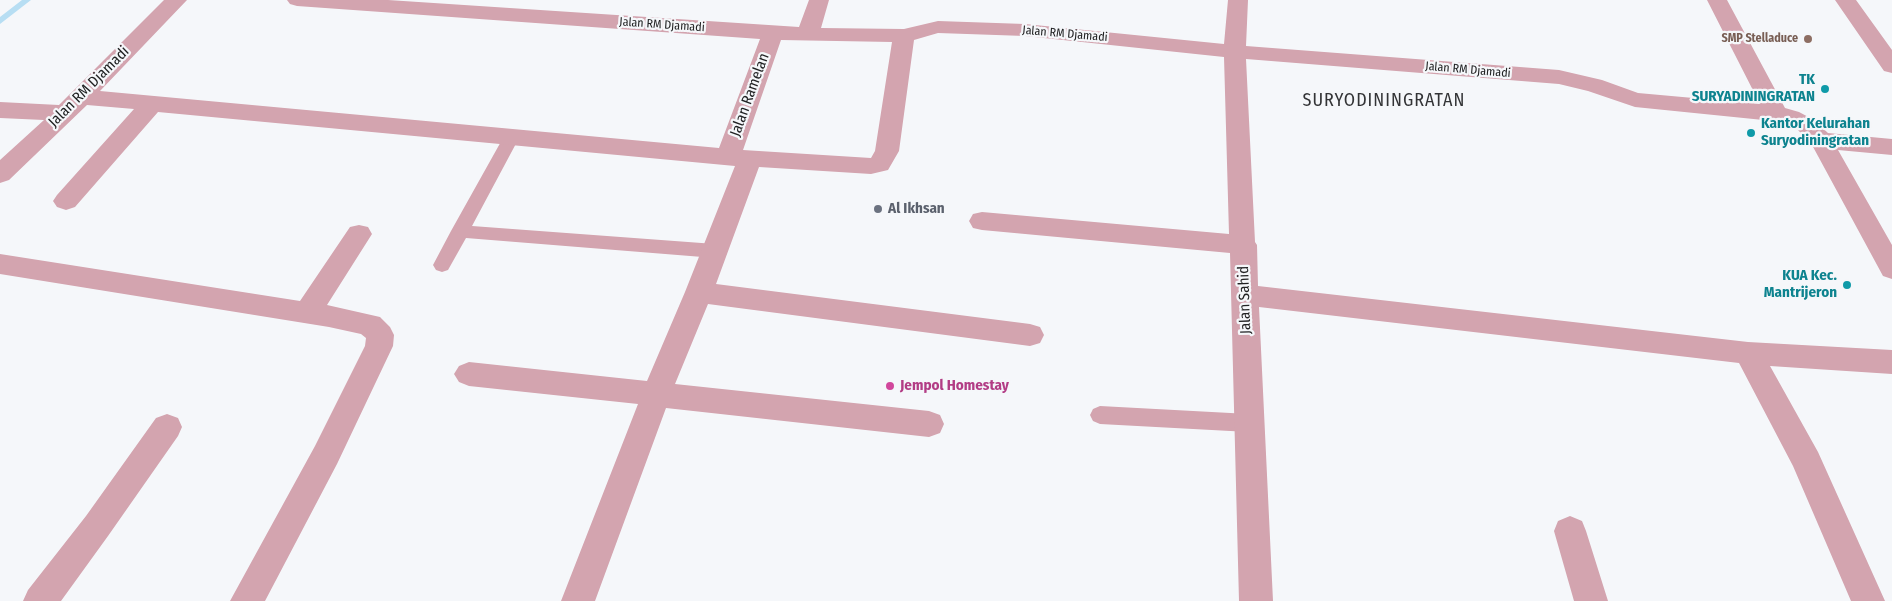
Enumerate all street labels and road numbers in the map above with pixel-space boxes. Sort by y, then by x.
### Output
street label: Jalan RM Djamadi [619,15,705,35]
street label: Jalan RM Djamadi [1022,23,1108,45]
street label: Jalan RM Djamadi [45,43,133,131]
street label: Jalan Ramelan [727,51,773,139]
street label: Jalan RM Djamadi [1425,59,1511,81]
street label: Jalan Sahid [1235,265,1255,335]

